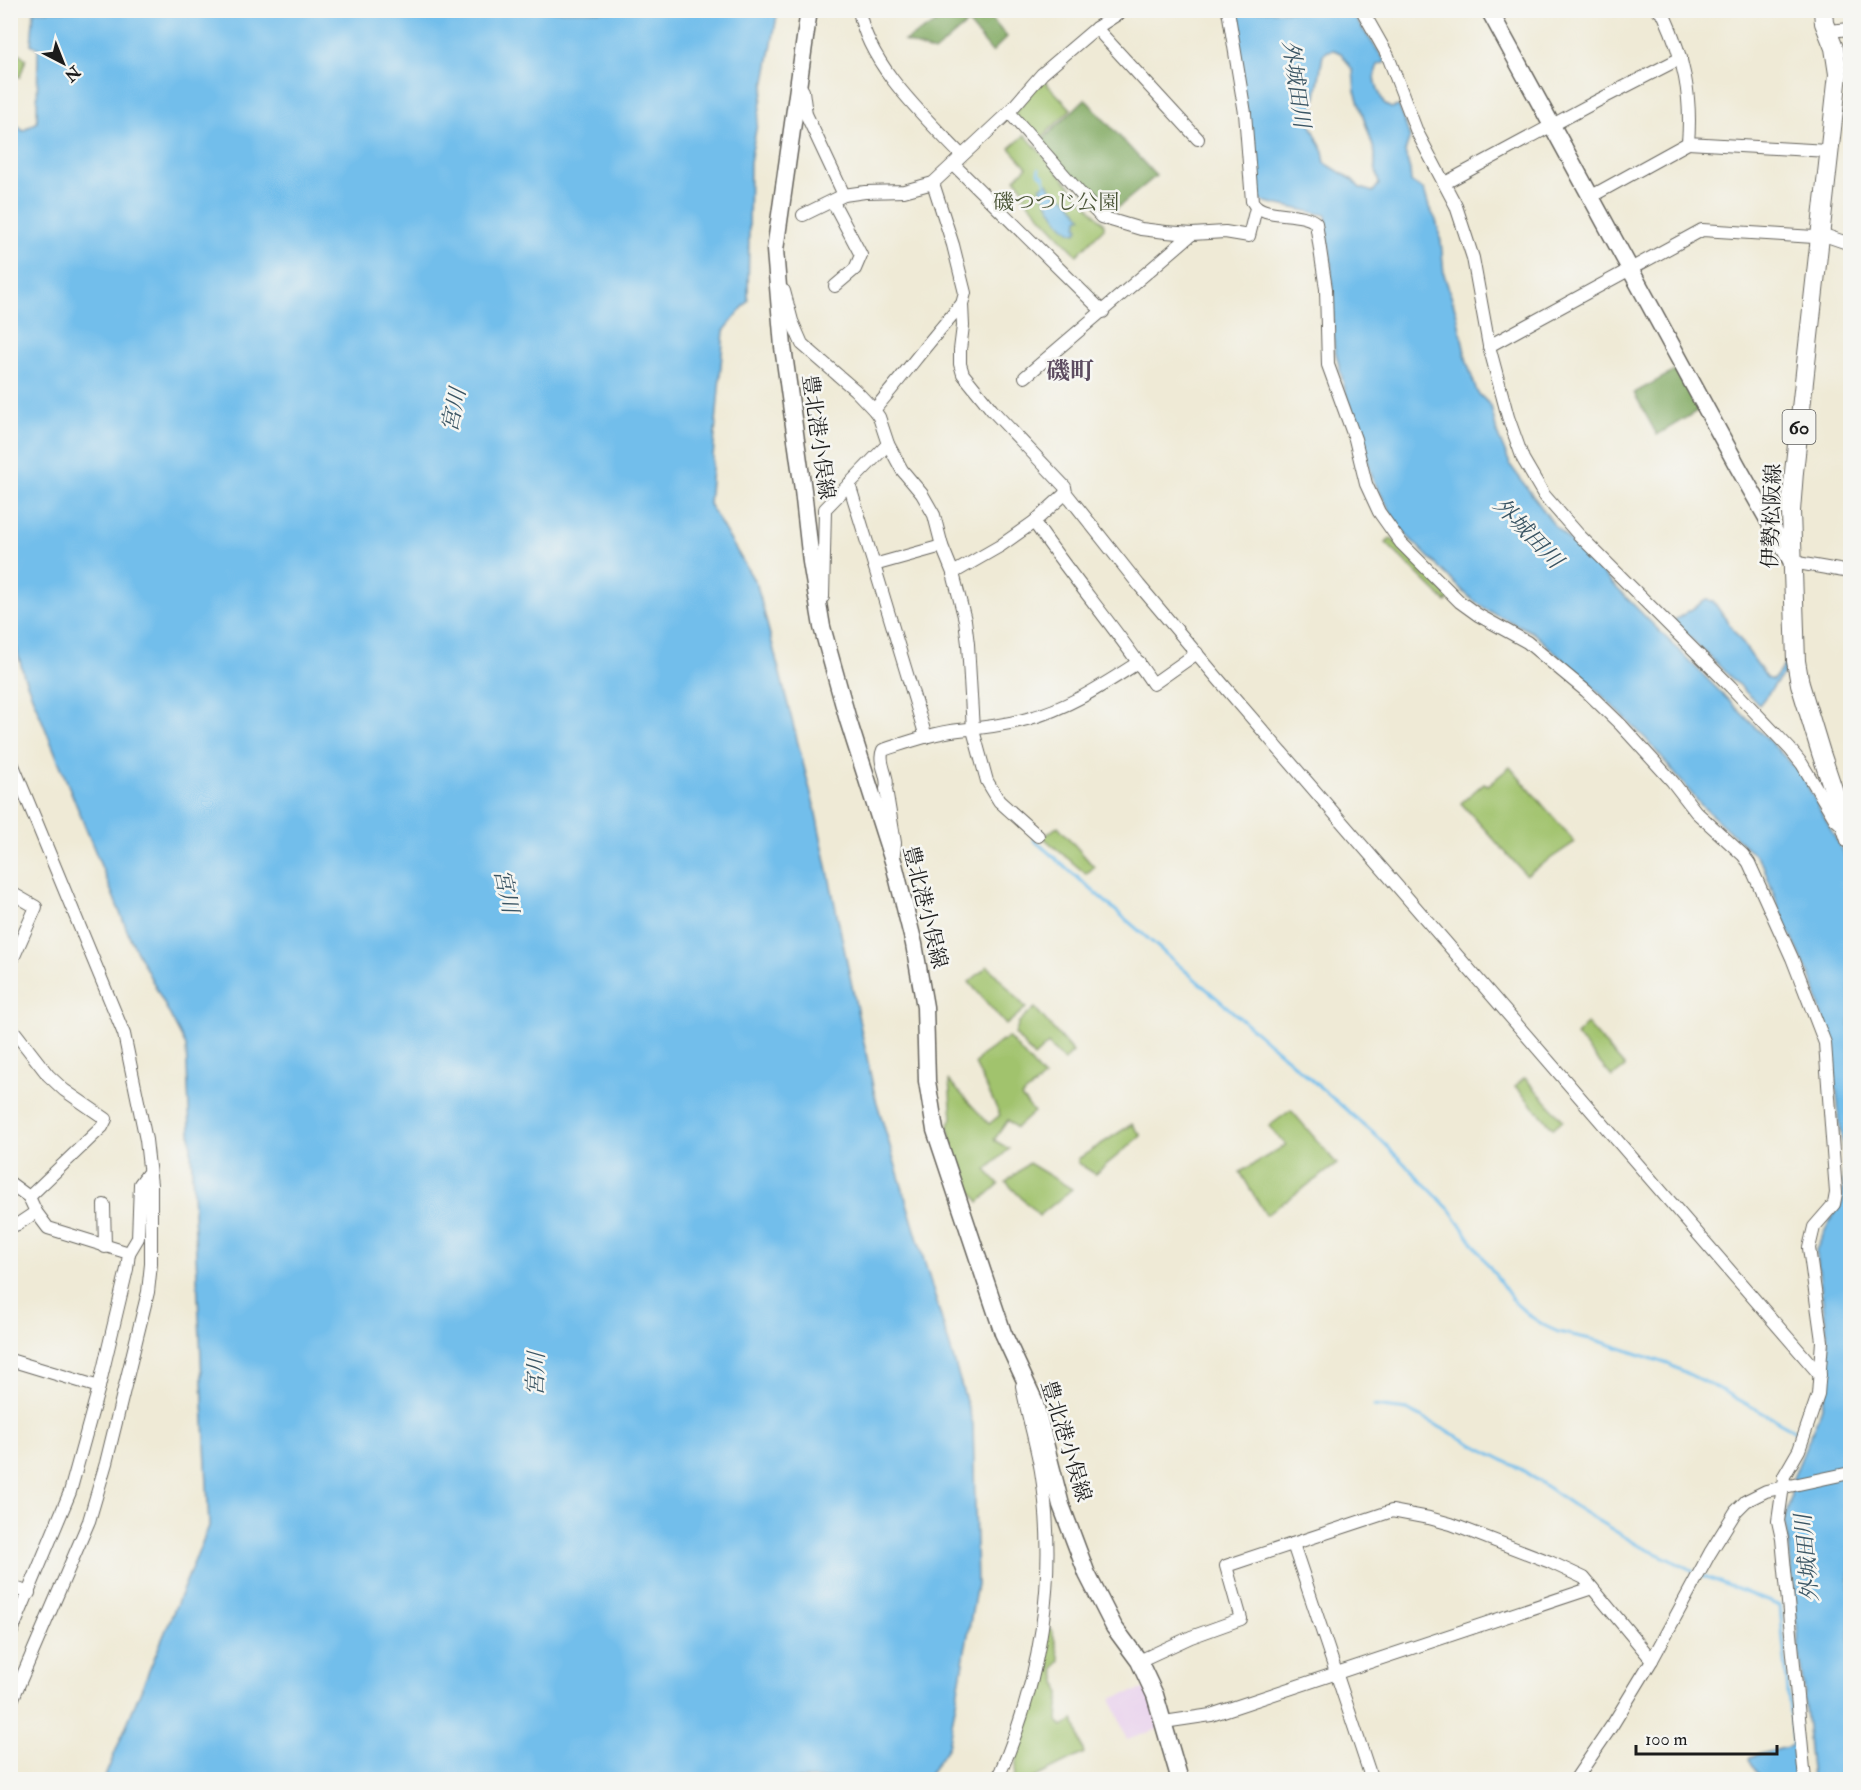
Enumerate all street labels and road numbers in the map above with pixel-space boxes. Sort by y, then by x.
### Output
street label: 豊北港小俣線 [796,373,840,501]
road number: 60 [1782,410,1816,444]
street label: 伊勢松阪線 [1757,463,1787,569]
street label: 豊北港小俣線 [897,843,953,971]
street label: 豊北港小俣線 [1035,1377,1097,1505]

